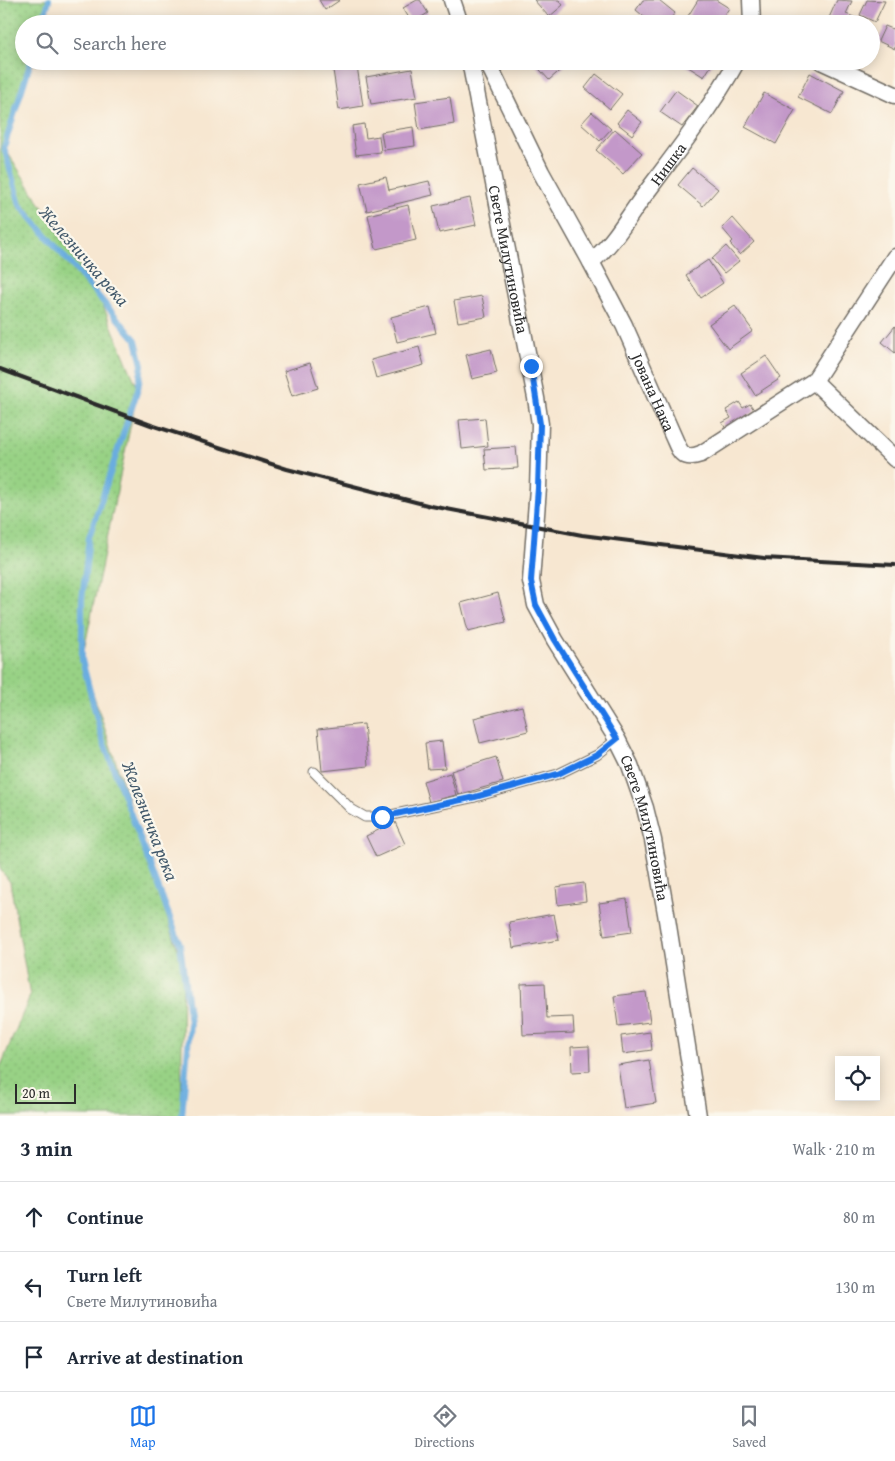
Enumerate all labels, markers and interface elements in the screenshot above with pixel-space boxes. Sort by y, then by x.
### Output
search box [15,15,880,70]
icon: search [33,29,61,57]
text: Search here [73,29,167,57]
street label: Нишка [644,137,692,190]
street label: Свете Милутиновића [483,183,535,336]
water label: Железничка река [32,199,136,313]
street label: Јована Нака [625,347,682,436]
route end [520,355,543,378]
street label: Свете Милутиновића [615,750,676,903]
water label: Железничка река [115,756,186,885]
route start [371,806,394,829]
map controls [835,1056,880,1101]
button: locate [835,1056,880,1101]
scale bar [15,1081,76,1104]
text: 20 m [22,1083,50,1103]
text: 3 min [20,1133,72,1164]
text: Walk · 210 m [792,1137,875,1161]
icon: ahead [20,1203,48,1231]
text: Continue [67,1203,144,1231]
text: 80 m [843,1205,875,1229]
text: Turn left [67,1261,142,1289]
icon: left [20,1273,48,1301]
text: 130 m [835,1275,875,1299]
text: Свете Милутиновића [67,1289,217,1313]
icon: arrive [20,1343,48,1371]
text: Arrive at destination [67,1343,243,1371]
tab: Map [129,1402,157,1452]
tab: Directions [414,1402,475,1452]
tab: Saved [732,1402,766,1452]

